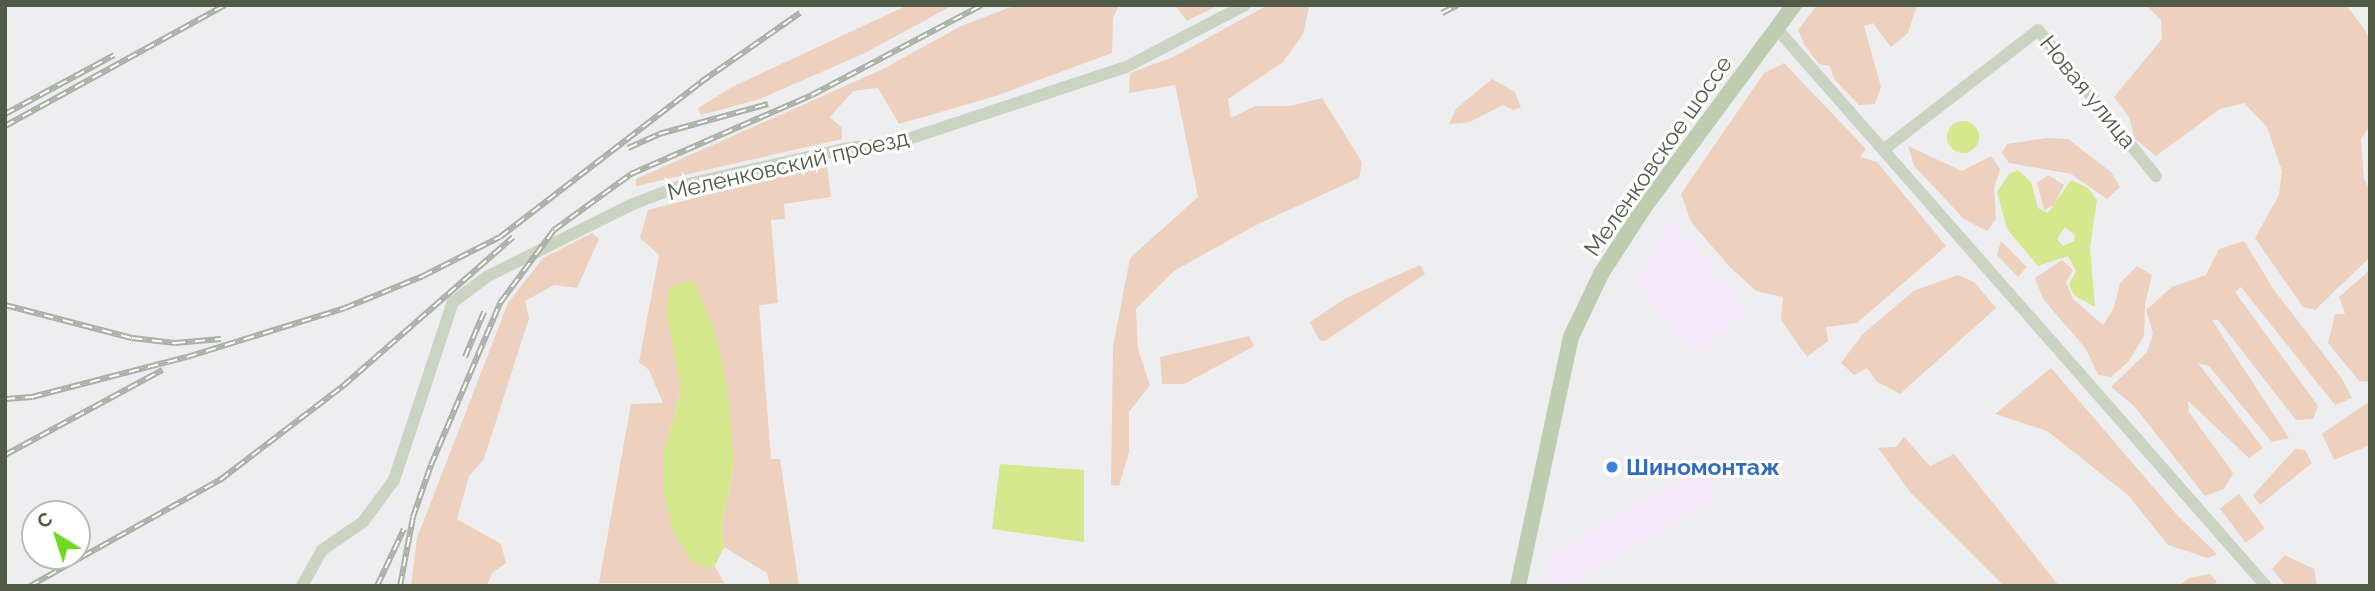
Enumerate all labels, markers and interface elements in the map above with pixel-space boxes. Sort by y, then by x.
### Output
street label: Новая улица [2034,30,2142,154]
street label: Меленковское шоссе [1578,50,1738,262]
street label: Меленковский проезд [665,124,911,206]
place label: Шиномонтаж [1626,453,1780,481]
marker: Шиномонтаж [1604,459,1620,475]
north arrow [21,500,91,570]
text: С [32,507,56,533]

